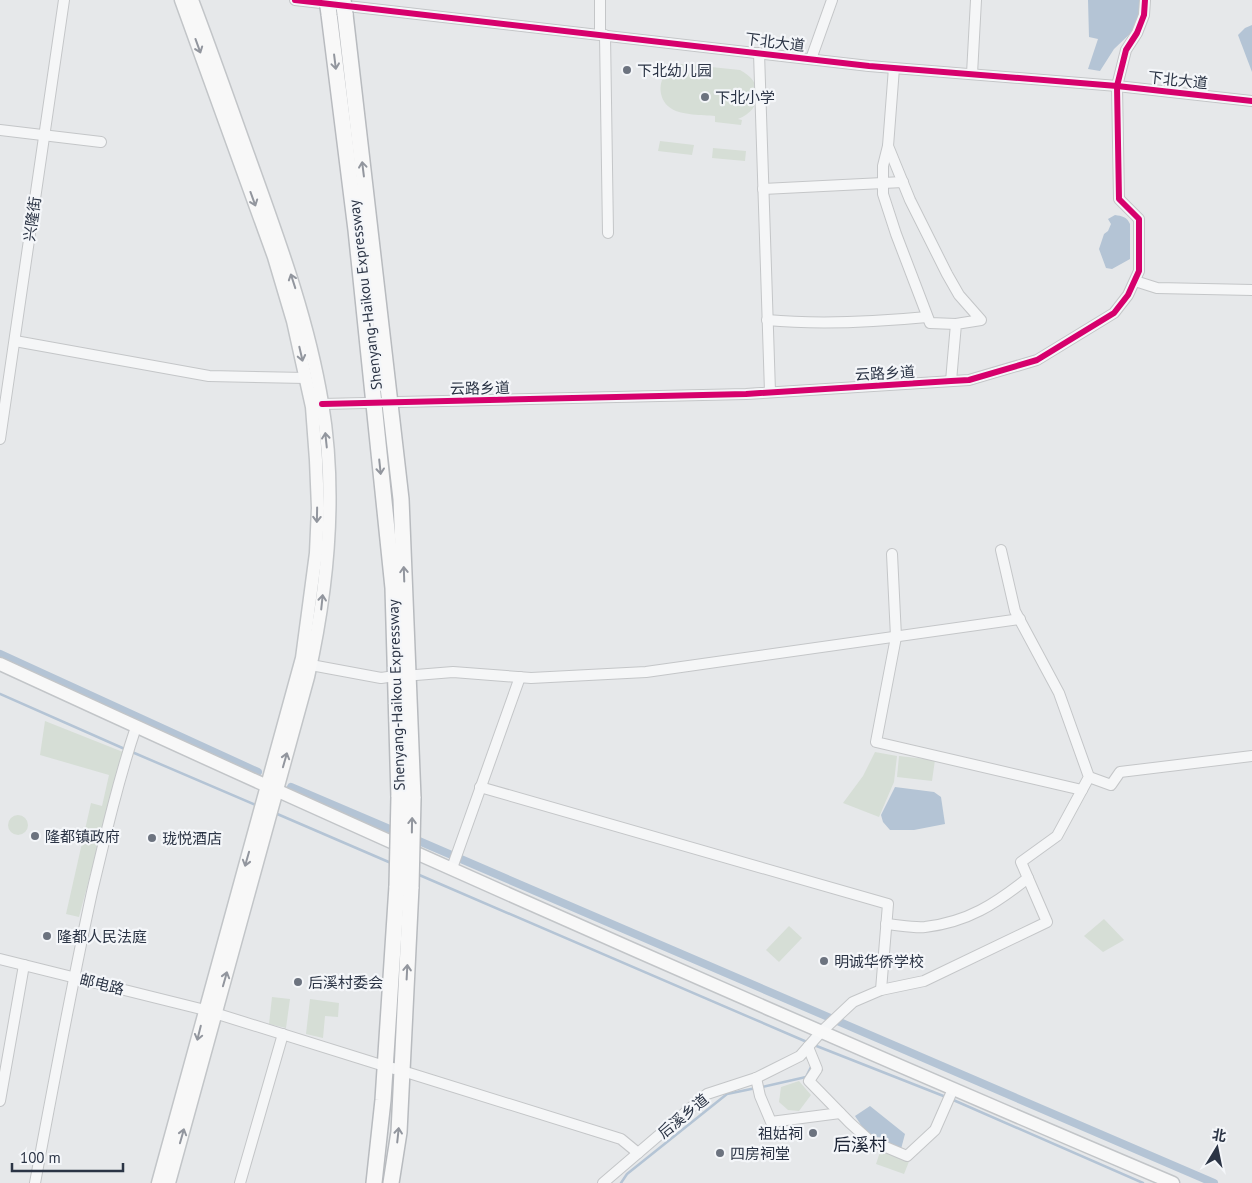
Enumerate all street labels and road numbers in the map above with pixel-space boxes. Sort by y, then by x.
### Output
street label: 下北大道 [744,29,806,55]
street label: 下北大道 [1147,67,1209,93]
street label: 兴隆街 [19,195,45,243]
street label: Shenyang-Haikou Expressway [344,199,386,391]
street label: 云路乡道 [855,362,915,384]
street label: 云路乡道 [450,378,510,398]
street label: Shenyang-Haikou Expressway [383,599,409,791]
street label: 邮电路 [78,969,126,999]
street label: 后溪乡道 [654,1090,712,1142]

